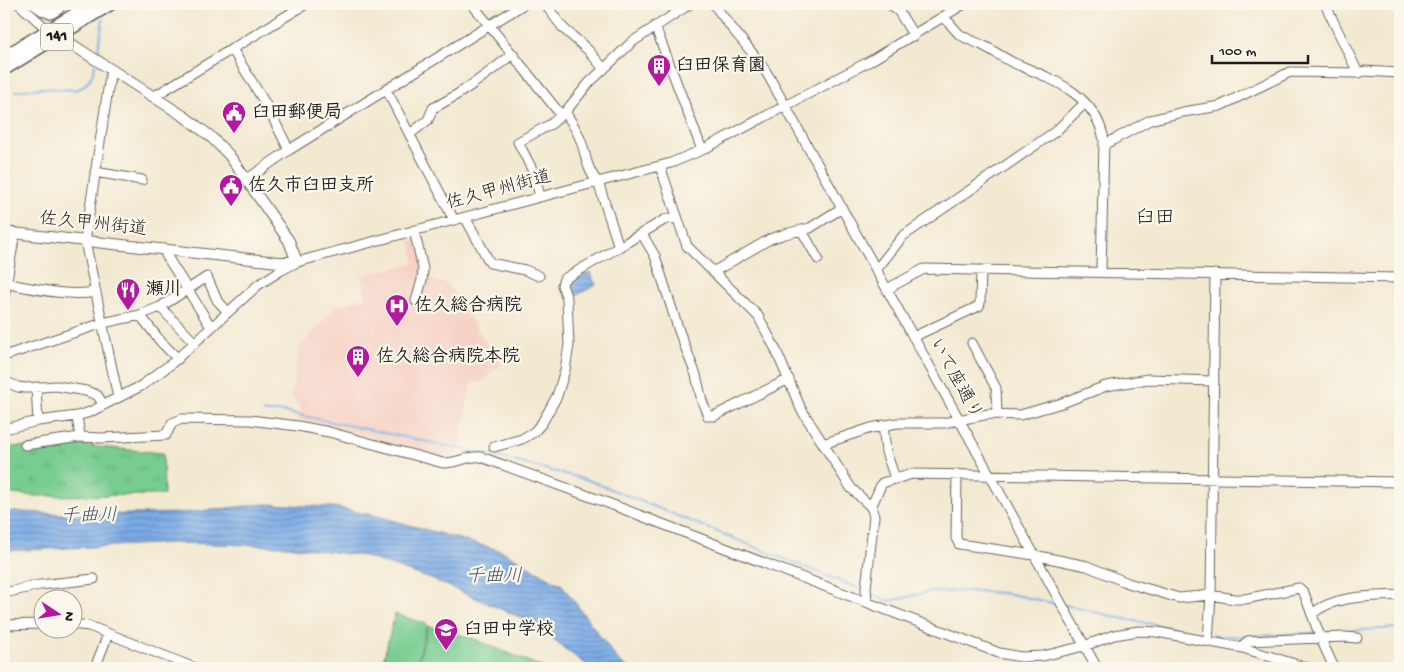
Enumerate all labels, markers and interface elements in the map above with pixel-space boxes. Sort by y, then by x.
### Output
road number: 141 [41,24,73,51]
scale bar [1212,32,1308,64]
text: 100 m [1218,43,1257,61]
building icon: 臼田保育園 [646,53,672,87]
place label: 臼田保育園 [676,55,766,77]
public building icon: 臼田郵便局 [221,100,247,134]
place label: 臼田郵便局 [252,102,342,124]
street label: 佐久甲州街道 [444,166,554,215]
public building icon: 佐久市臼田支所 [218,173,244,207]
place label: 佐久市臼田支所 [248,175,374,197]
district label: 臼田 [1135,207,1175,231]
street label: 佐久甲州街道 [38,208,148,241]
restaurant icon: 瀬川 [115,277,141,311]
place label: 瀬川 [146,279,182,301]
hospital icon: 佐久総合病院 [384,293,410,327]
place label: 佐久総合病院 [414,295,522,317]
street label: いて座通り [924,334,987,423]
building icon: 佐久総合病院本院 [345,344,371,378]
place label: 佐久総合病院本院 [376,346,520,368]
water label: 千曲川 [60,505,118,529]
water label: 千曲川 [465,566,523,589]
north arrow [32,590,82,640]
text: N [59,610,78,622]
school or university icon: 臼田中学校 [433,617,459,651]
place label: 臼田中学校 [464,619,554,641]

